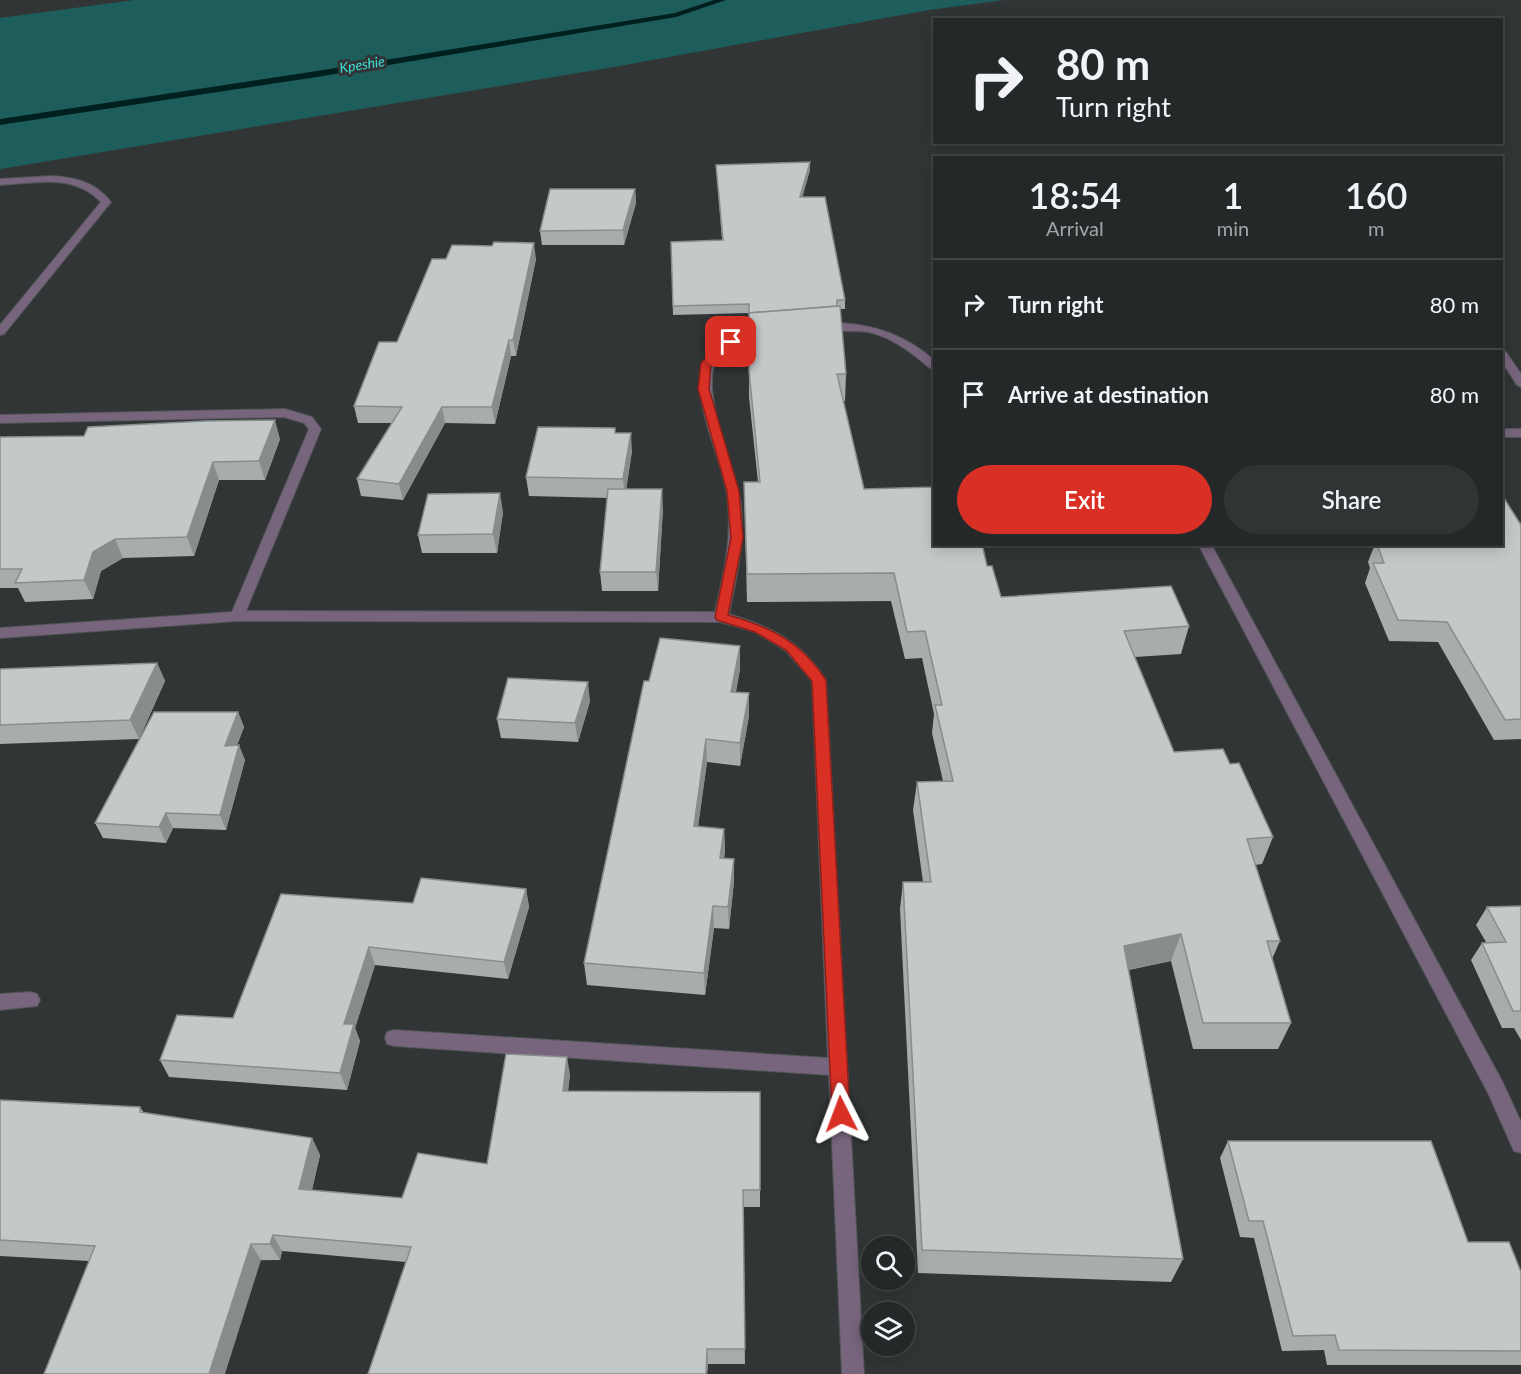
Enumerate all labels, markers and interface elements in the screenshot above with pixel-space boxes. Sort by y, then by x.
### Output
text: 80 m [1056,39,1150,89]
icon: right [957,42,1035,120]
water label: Kpeshie [338,52,386,76]
text: Turn right [1056,90,1171,123]
text: 18:54 [1029,173,1121,217]
text: 1 [1223,173,1243,217]
text: 160 [1345,173,1407,217]
text: Arrival [1046,216,1104,240]
text: min [1217,216,1249,240]
text: m [1368,216,1384,240]
icon: right [957,288,990,321]
text: Turn right [1008,291,1103,318]
text: 80 m [1430,291,1479,318]
pin [705,316,756,367]
icon: arrive [714,325,747,358]
icon: arrive [957,378,990,411]
text: Arrive at destination [1008,381,1209,408]
text: 80 m [1430,381,1479,408]
button: Exit [957,465,1212,534]
button: Share [1224,465,1479,534]
position arrow [809,1082,873,1146]
map controls [861,1236,915,1356]
button: search [861,1236,915,1290]
button: layers [861,1302,915,1356]

